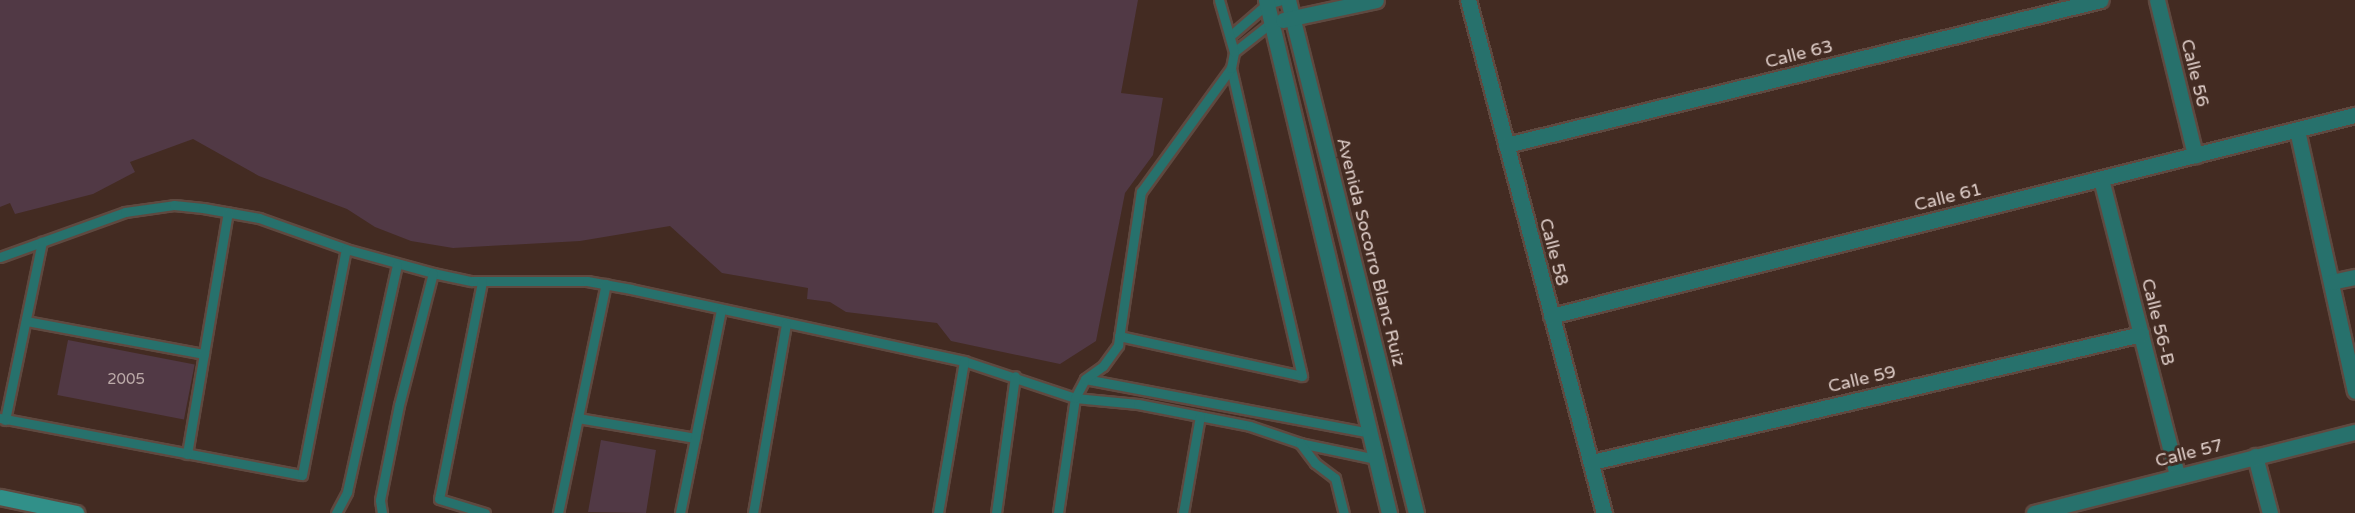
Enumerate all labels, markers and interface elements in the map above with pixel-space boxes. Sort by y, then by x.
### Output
street label: Calle 63 [1763,35,1835,73]
street label: Calle 56 [2176,37,2214,109]
street label: Avenida Socorro Blanc Ruiz [1332,135,1410,369]
street label: Calle 61 [1912,178,1984,216]
street label: Calle 58 [1535,216,1573,288]
street label: Calle 56-B [2137,276,2179,368]
street label: Calle 59 [1826,361,1898,397]
house number: 2005 [107,371,145,389]
street label: Calle 57 [2153,434,2225,472]

